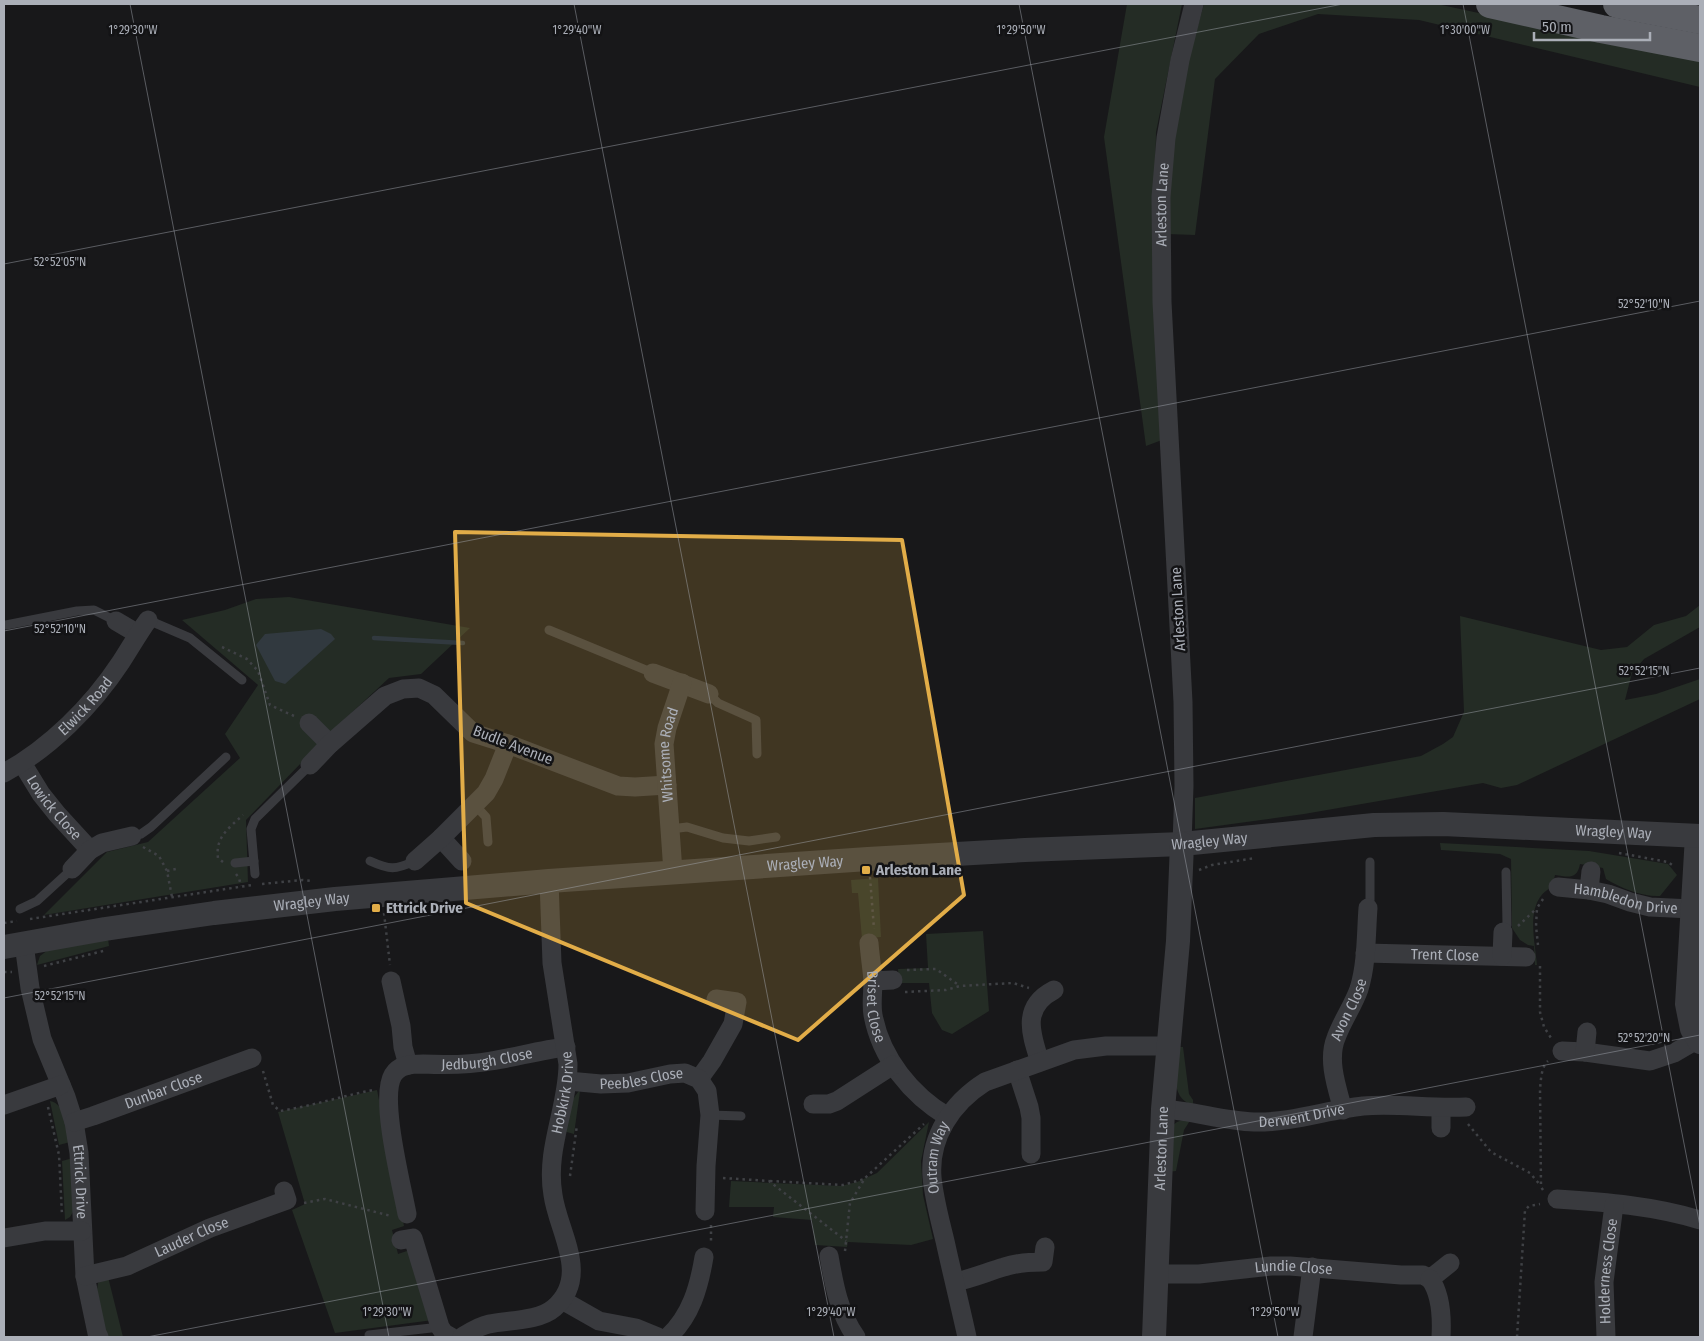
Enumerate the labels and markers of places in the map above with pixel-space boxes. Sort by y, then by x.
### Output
place label: Arleston Lane [875,861,962,879]
marker: Arleston Lane [860,864,872,876]
place label: Ettrick Drive [386,899,463,917]
marker: Ettrick Drive [370,902,382,914]

